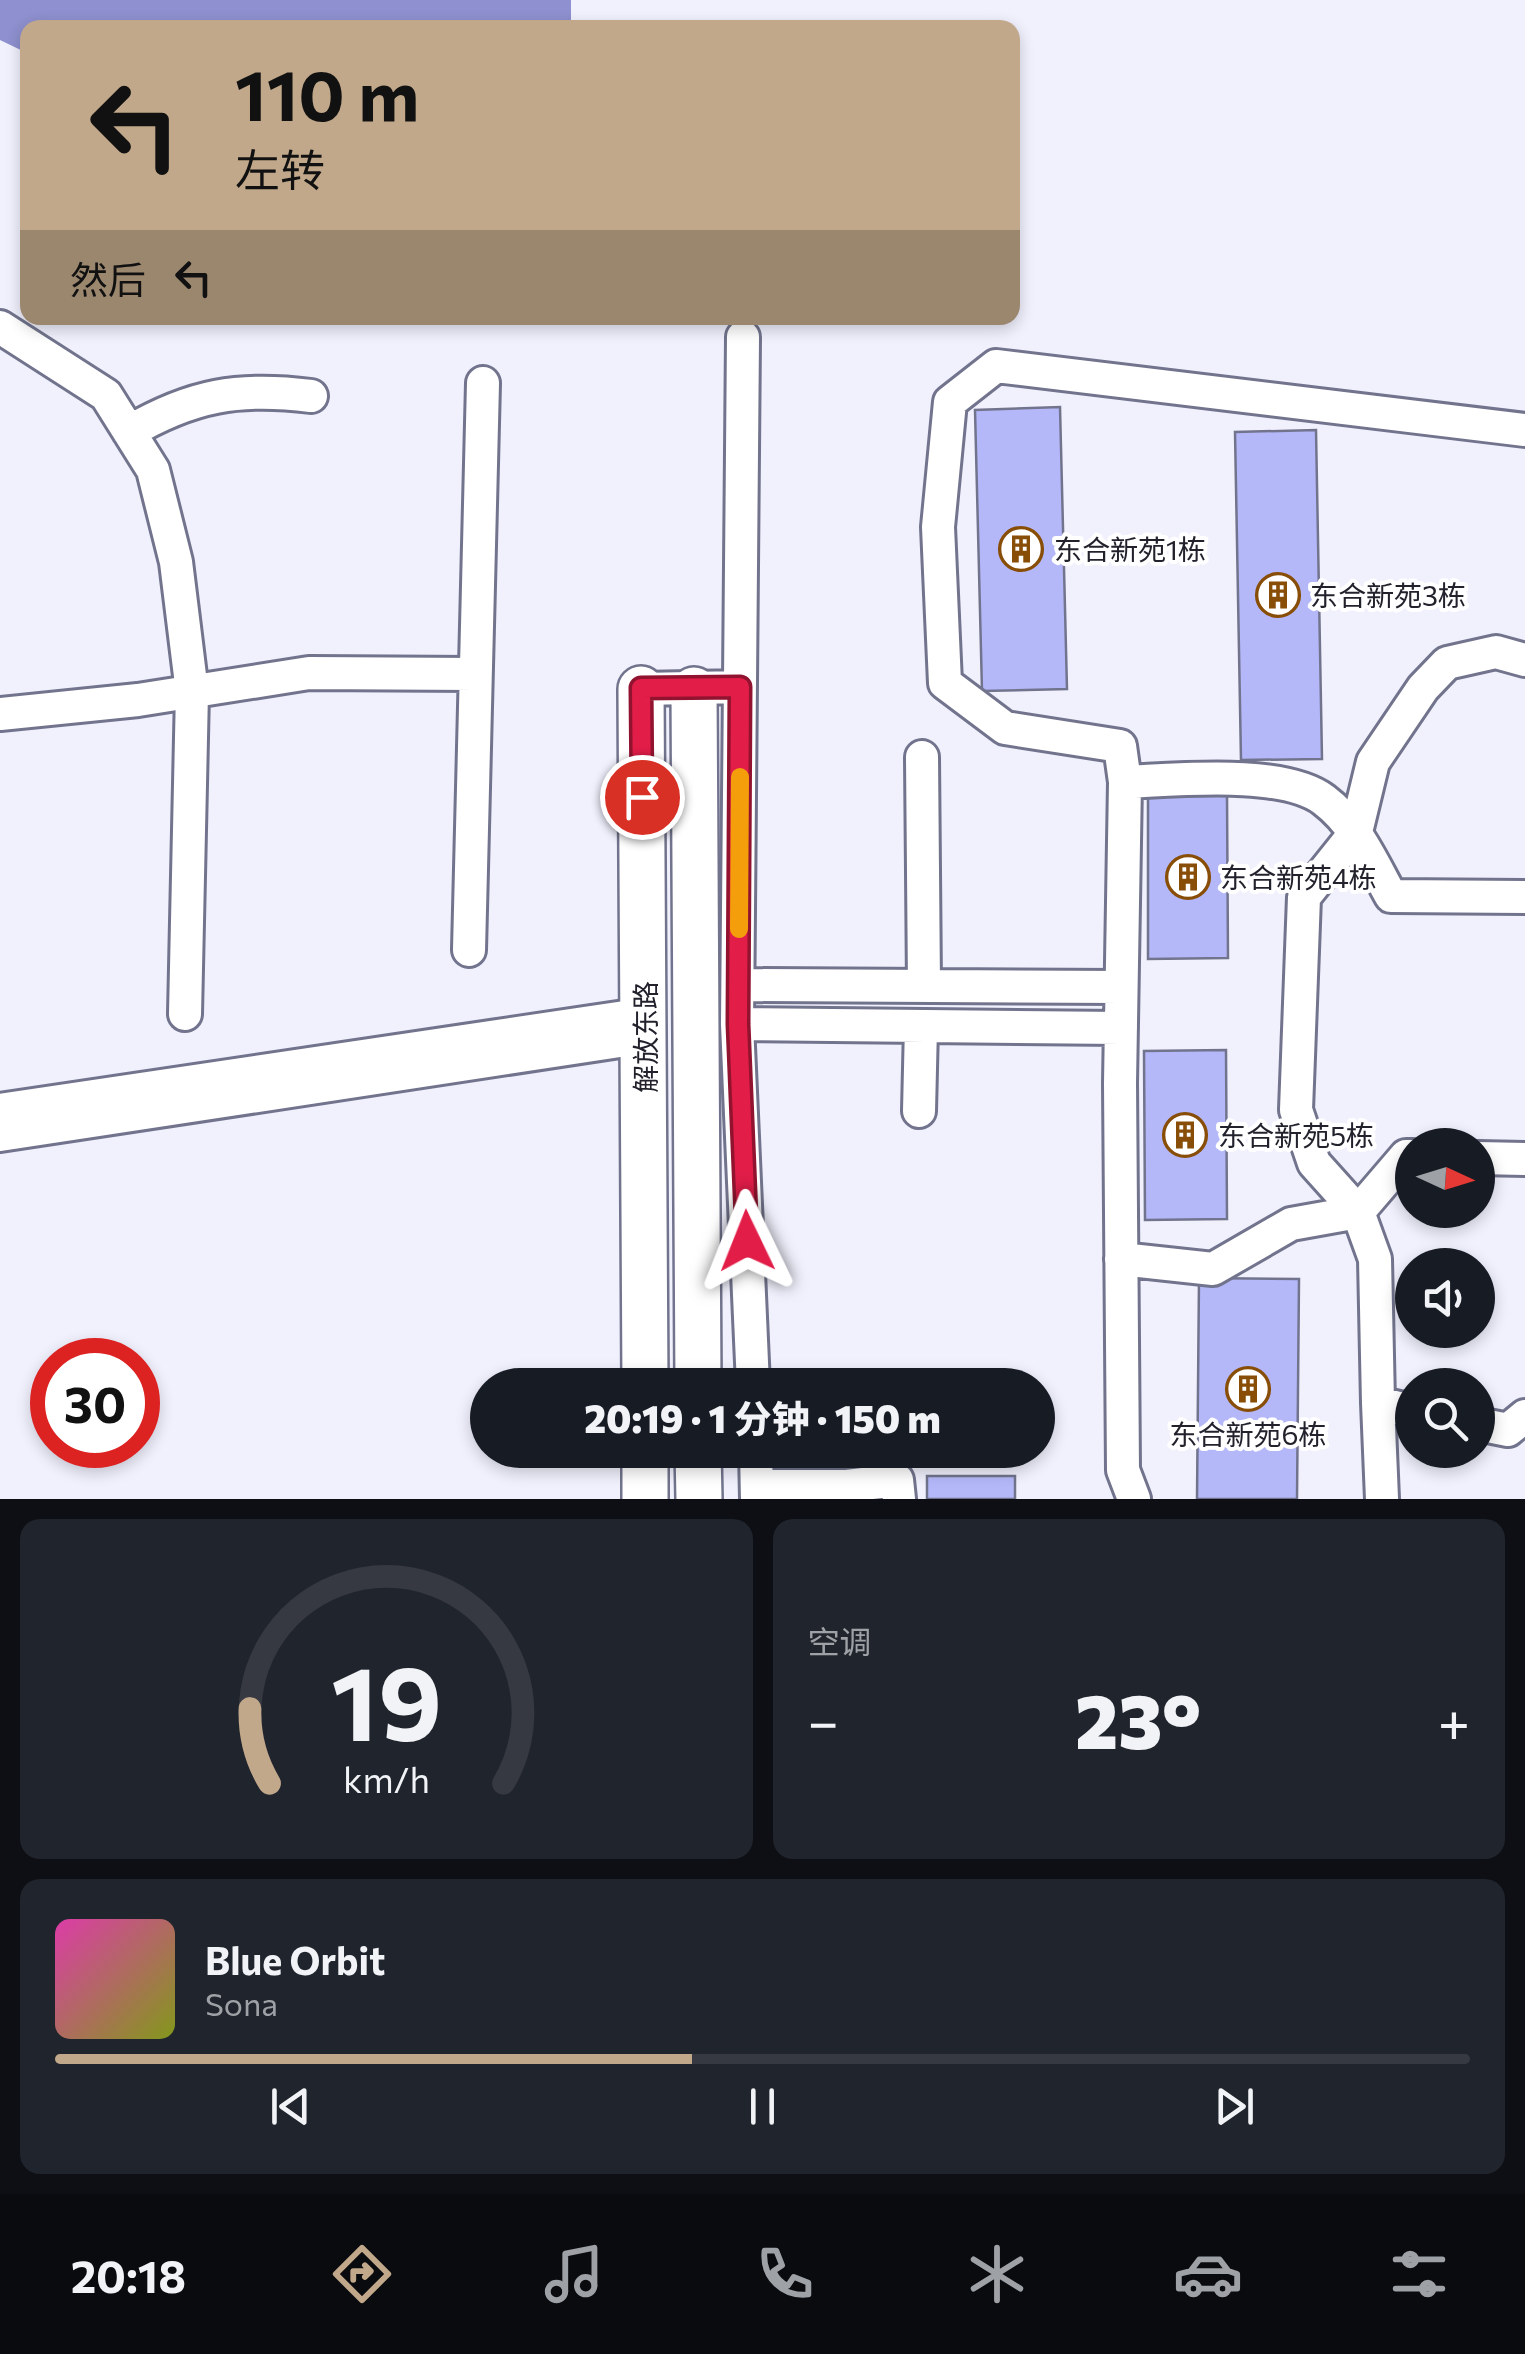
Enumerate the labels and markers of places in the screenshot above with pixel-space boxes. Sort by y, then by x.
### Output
building icon: 东合新苑1栋 [998,526,1044,572]
place label: 东合新苑1栋 [1054,532,1206,566]
building icon: 东合新苑3栋 [1255,572,1301,618]
place label: 东合新苑3栋 [1310,578,1466,612]
pin [600,755,685,840]
building icon: 东合新苑4栋 [1165,854,1211,900]
place label: 东合新苑4栋 [1220,860,1377,894]
building icon: 东合新苑5栋 [1162,1112,1208,1158]
place label: 东合新苑5栋 [1218,1118,1374,1152]
building icon: 东合新苑6栋 [1225,1366,1271,1412]
place label: 东合新苑6栋 [1170,1417,1327,1451]

